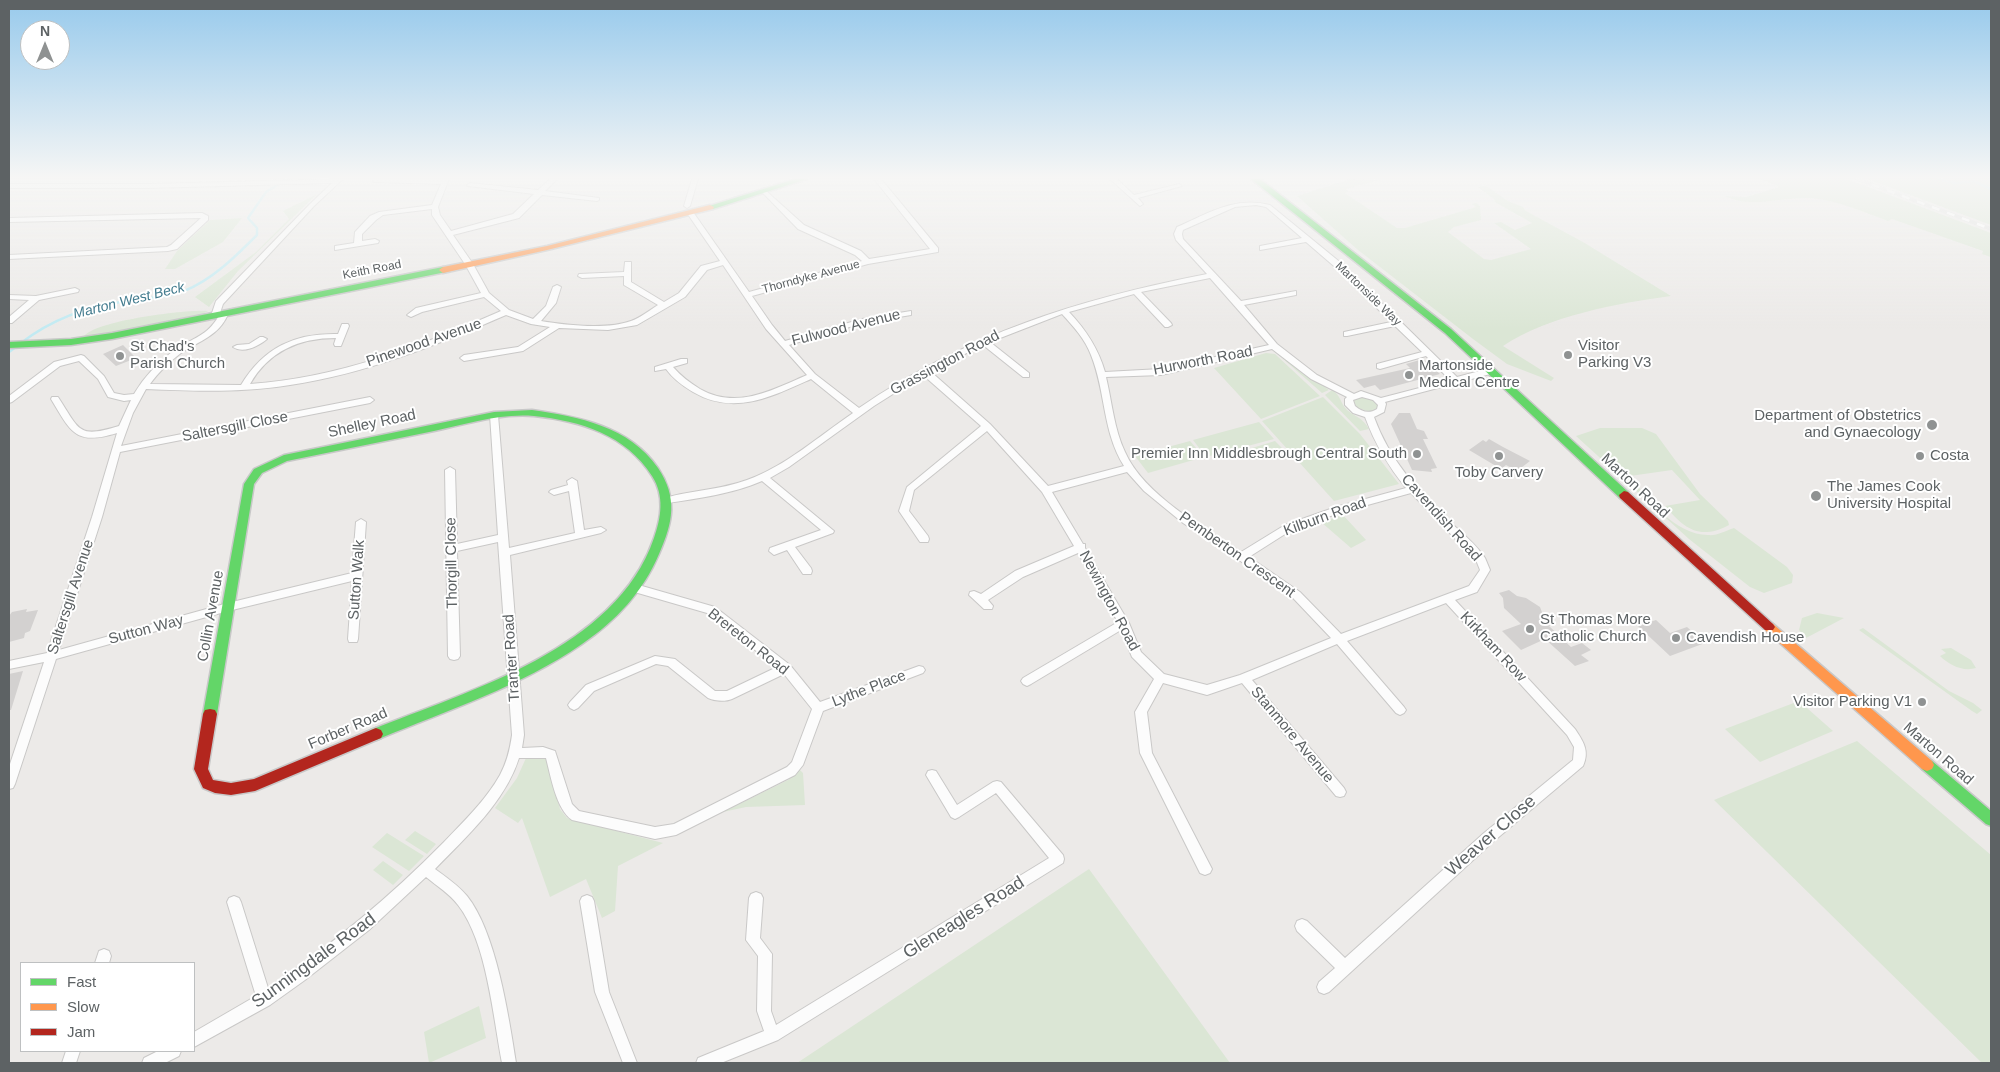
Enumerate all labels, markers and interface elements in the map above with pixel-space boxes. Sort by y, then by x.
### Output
north arrow [20,20,70,70]
text: N [40,23,50,39]
street label: Keith Road [341,257,403,283]
street label: Thorndyke Avenue [761,257,861,297]
street label: Martonside Way [1332,259,1404,329]
water label: Marton West Beck [72,279,186,323]
street label: Fulwood Avenue [790,306,902,350]
street label: Pinewood Avenue [364,315,484,371]
street label: Grassington Road [887,327,1003,399]
place label: Visitor Parking V3 [1578,337,1651,372]
place label: St Chad's Parish Church [130,338,225,373]
street label: Hurworth Road [1152,343,1254,379]
marker: Visitor Parking V3 [1562,349,1574,361]
marker: St Chad's Parish Church [114,350,126,362]
place label: Martonside Medical Centre [1419,357,1520,392]
marker: Martonside Medical Centre [1403,369,1415,381]
street label: Shelley Road [326,406,418,442]
place label: Department of Obstetrics and Gynaecology [1754,407,1921,442]
street label: Saltersgill Close [180,408,290,446]
marker: Department of Obstetrics and Gynaecology [1925,418,1939,432]
place label: Premier Inn Middlesbrough Central South [1131,445,1407,463]
place label: Costa [1930,447,1969,465]
marker: Premier Inn Middlesbrough Central South [1411,448,1423,460]
marker: Toby Carvery [1493,450,1505,462]
street label: Marton Road [1597,450,1673,522]
marker: Costa [1914,450,1926,462]
place label: Toby Carvery [1455,464,1543,482]
street label: Cavendish Road [1397,471,1485,565]
place label: The James Cook University Hospital [1827,478,1951,513]
marker: The James Cook University Hospital [1809,489,1823,503]
street label: Kilburn Road [1281,494,1369,540]
street label: Pemberton Crescent [1175,508,1299,602]
street label: Thorgill Close [442,517,462,609]
street label: Saltersgill Avenue [44,537,98,657]
street label: Sutton Walk [345,539,369,621]
street label: Newington Road [1075,548,1143,654]
street label: Collin Avenue [194,569,228,663]
street label: Brereton Road [704,605,792,679]
street label: Kirkham Row [1456,608,1530,686]
street label: Sutton Way [106,611,186,649]
place label: St Thomas More Catholic Church [1540,611,1651,646]
street label: Tranter Road [500,614,524,702]
marker: St Thomas More Catholic Church [1524,623,1536,635]
place label: Cavendish House [1686,629,1804,647]
marker: Cavendish House [1670,632,1682,644]
street label: Lythe Place [829,667,909,711]
street label: Stanmore Avenue [1247,683,1337,787]
place label: Visitor Parking V1 [1793,693,1912,711]
marker: Visitor Parking V1 [1916,696,1928,708]
street label: Forber Road [306,704,390,754]
street label: Marton Road [1899,719,1977,789]
street label: Weaver Close [1441,791,1541,881]
street label: Gleneagles Road [899,872,1029,964]
street label: Sunningdale Road [248,909,380,1013]
legend [20,962,195,1052]
text: Fast [67,973,96,990]
text: Slow [67,998,100,1015]
text: Jam [67,1023,95,1040]

